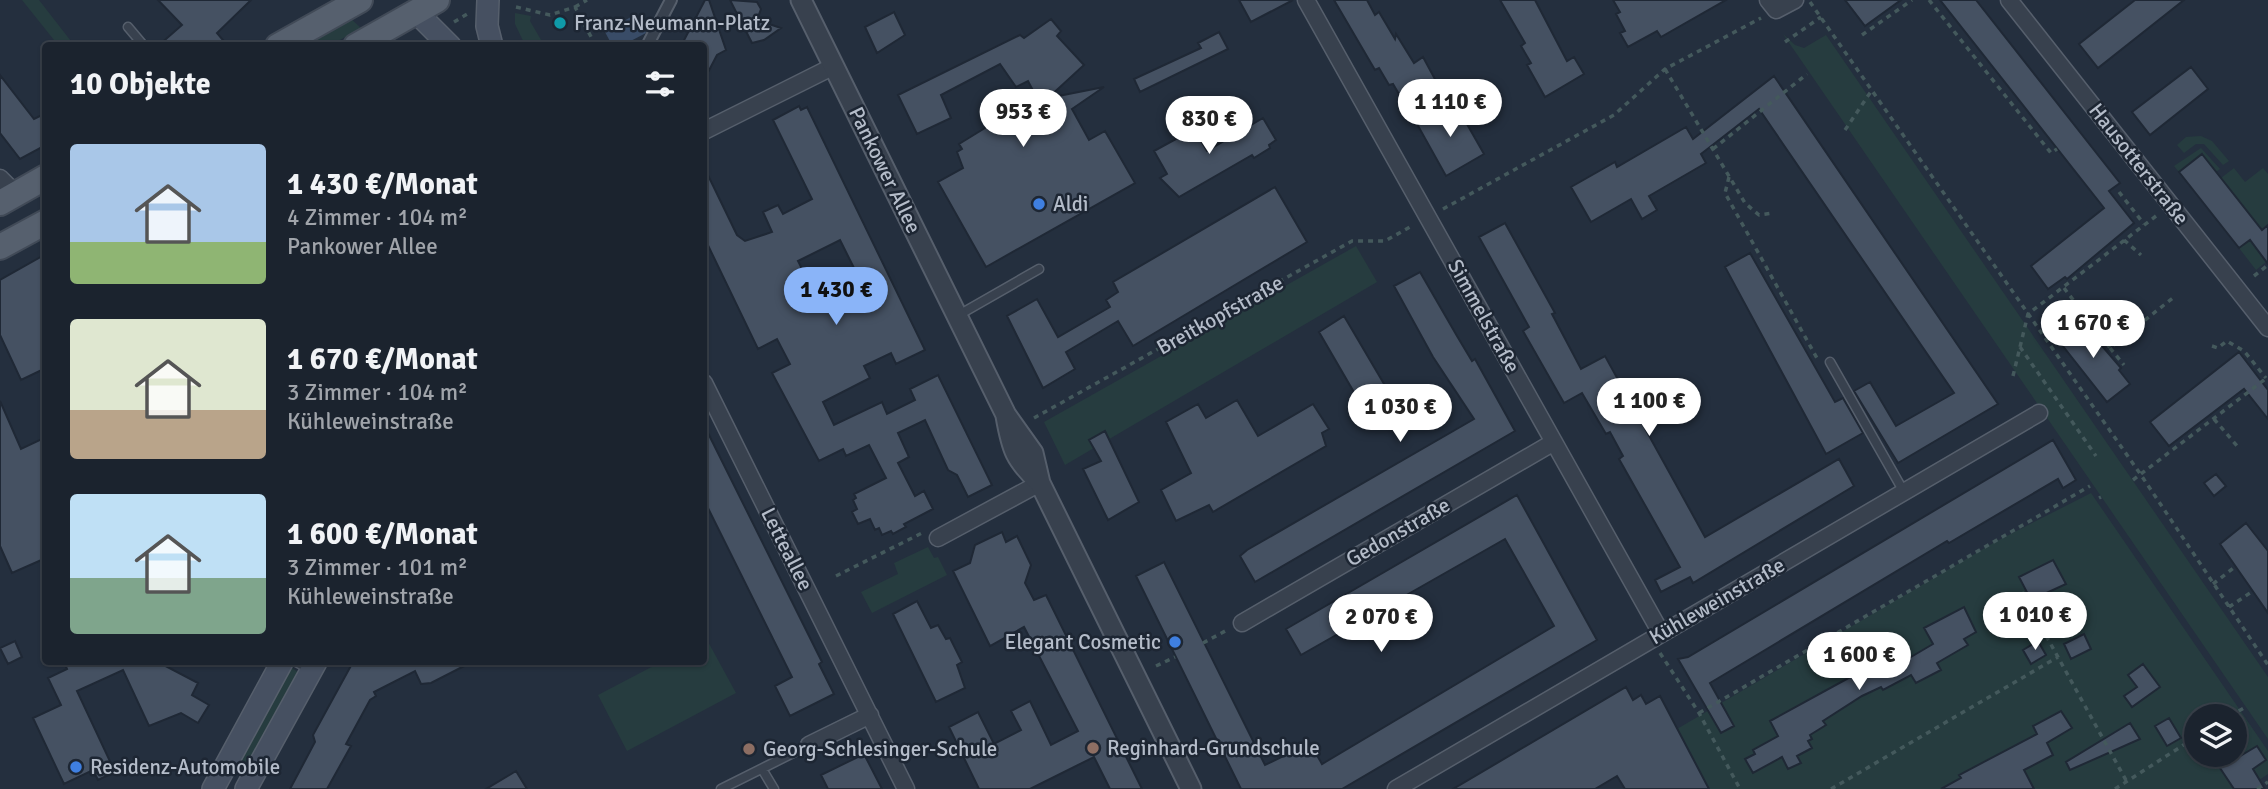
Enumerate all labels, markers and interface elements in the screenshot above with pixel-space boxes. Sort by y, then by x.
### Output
place label: Franz-Neumann-Platz [574,10,770,36]
marker: Franz-Neumann-Platz [552,15,568,31]
icon: filters [641,65,679,103]
text: 10 Objekte [70,66,211,103]
pin: 1 110 € [1385,80,1515,139]
text: 1 110 € [1414,87,1486,116]
pin: 953 € [974,90,1072,149]
pin: 830 € [1160,96,1258,156]
text: 953 € [996,97,1050,126]
street label: Hausotterstraße [2083,98,2195,230]
street label: Pankower Allee [843,102,927,238]
text: 830 € [1182,104,1236,133]
text: 1 430 €/Monat [287,166,478,203]
icon: home [126,172,210,256]
place label: Aldi [1053,191,1088,217]
marker: Aldi [1031,196,1047,212]
text: 4 Zimmer · 104 m² [287,203,468,232]
text: Pankower Allee [287,232,438,261]
street label: Simmelstraße [1442,255,1526,377]
pin: 1 430 € [771,268,901,327]
street label: Breitkopfstraße [1152,269,1288,361]
text: 1 430 € [800,275,872,304]
pin: 1 670 € [2028,300,2158,360]
text: 1 670 € [2057,308,2129,337]
text: 1 670 €/Monat [287,341,478,378]
icon: home [126,347,210,431]
text: 3 Zimmer · 104 m² [287,378,468,407]
pin: 1 100 € [1584,378,1714,438]
pin: 1 030 € [1335,384,1465,444]
text: 1 100 € [1613,386,1685,415]
text: 1 030 € [1364,392,1436,421]
text: Kühleweinstraße [287,407,454,436]
street label: Gedonstraße [1341,492,1455,572]
street label: Letteallee [755,503,819,595]
text: 1 600 €/Monat [287,516,478,553]
icon: home [126,522,210,606]
street label: Kühleweinstraße [1645,552,1789,650]
text: 3 Zimmer · 101 m² [287,553,468,582]
text: Kühleweinstraße [287,582,454,611]
pin: 1 010 € [1970,592,2100,652]
pin: 2 070 € [1316,594,1446,654]
text: 1 010 € [1999,600,2071,629]
text: 2 070 € [1345,602,1417,631]
place label: Elegant Cosmetic [1005,629,1161,655]
pin: 1 600 € [1794,632,1924,692]
marker: Elegant Cosmetic [1167,634,1183,650]
text: 1 600 € [1823,640,1895,669]
map controls [2184,704,2247,767]
button: layers [2184,704,2247,767]
place label: Reginhard-Grundschule [1107,735,1320,761]
place label: Georg-Schlesinger-Schule [763,736,997,762]
marker: Reginhard-Grundschule [1085,740,1101,756]
marker: Georg-Schlesinger-Schule [741,741,757,757]
place label: Residenz-Automobile [90,754,280,780]
marker: Residenz-Automobile [68,759,84,775]

